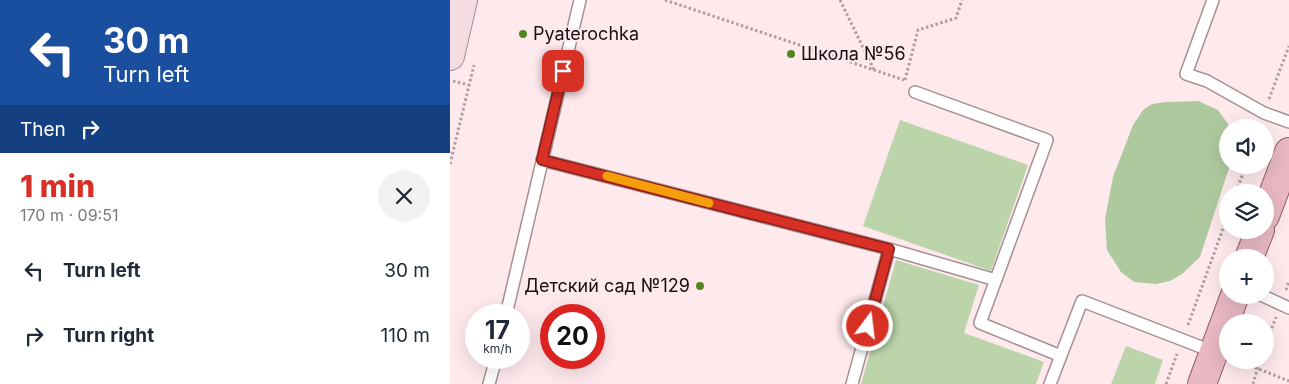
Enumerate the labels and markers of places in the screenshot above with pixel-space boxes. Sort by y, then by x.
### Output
place label: Pyaterochka [533,23,639,44]
marker: Pyaterochka [517,28,529,40]
place label: Школа №56 [801,43,906,64]
marker: Школа №56 [785,48,797,60]
pin [542,50,584,92]
place label: Детский сад №129 [524,275,690,296]
marker: Детский сад №129 [694,280,706,292]

